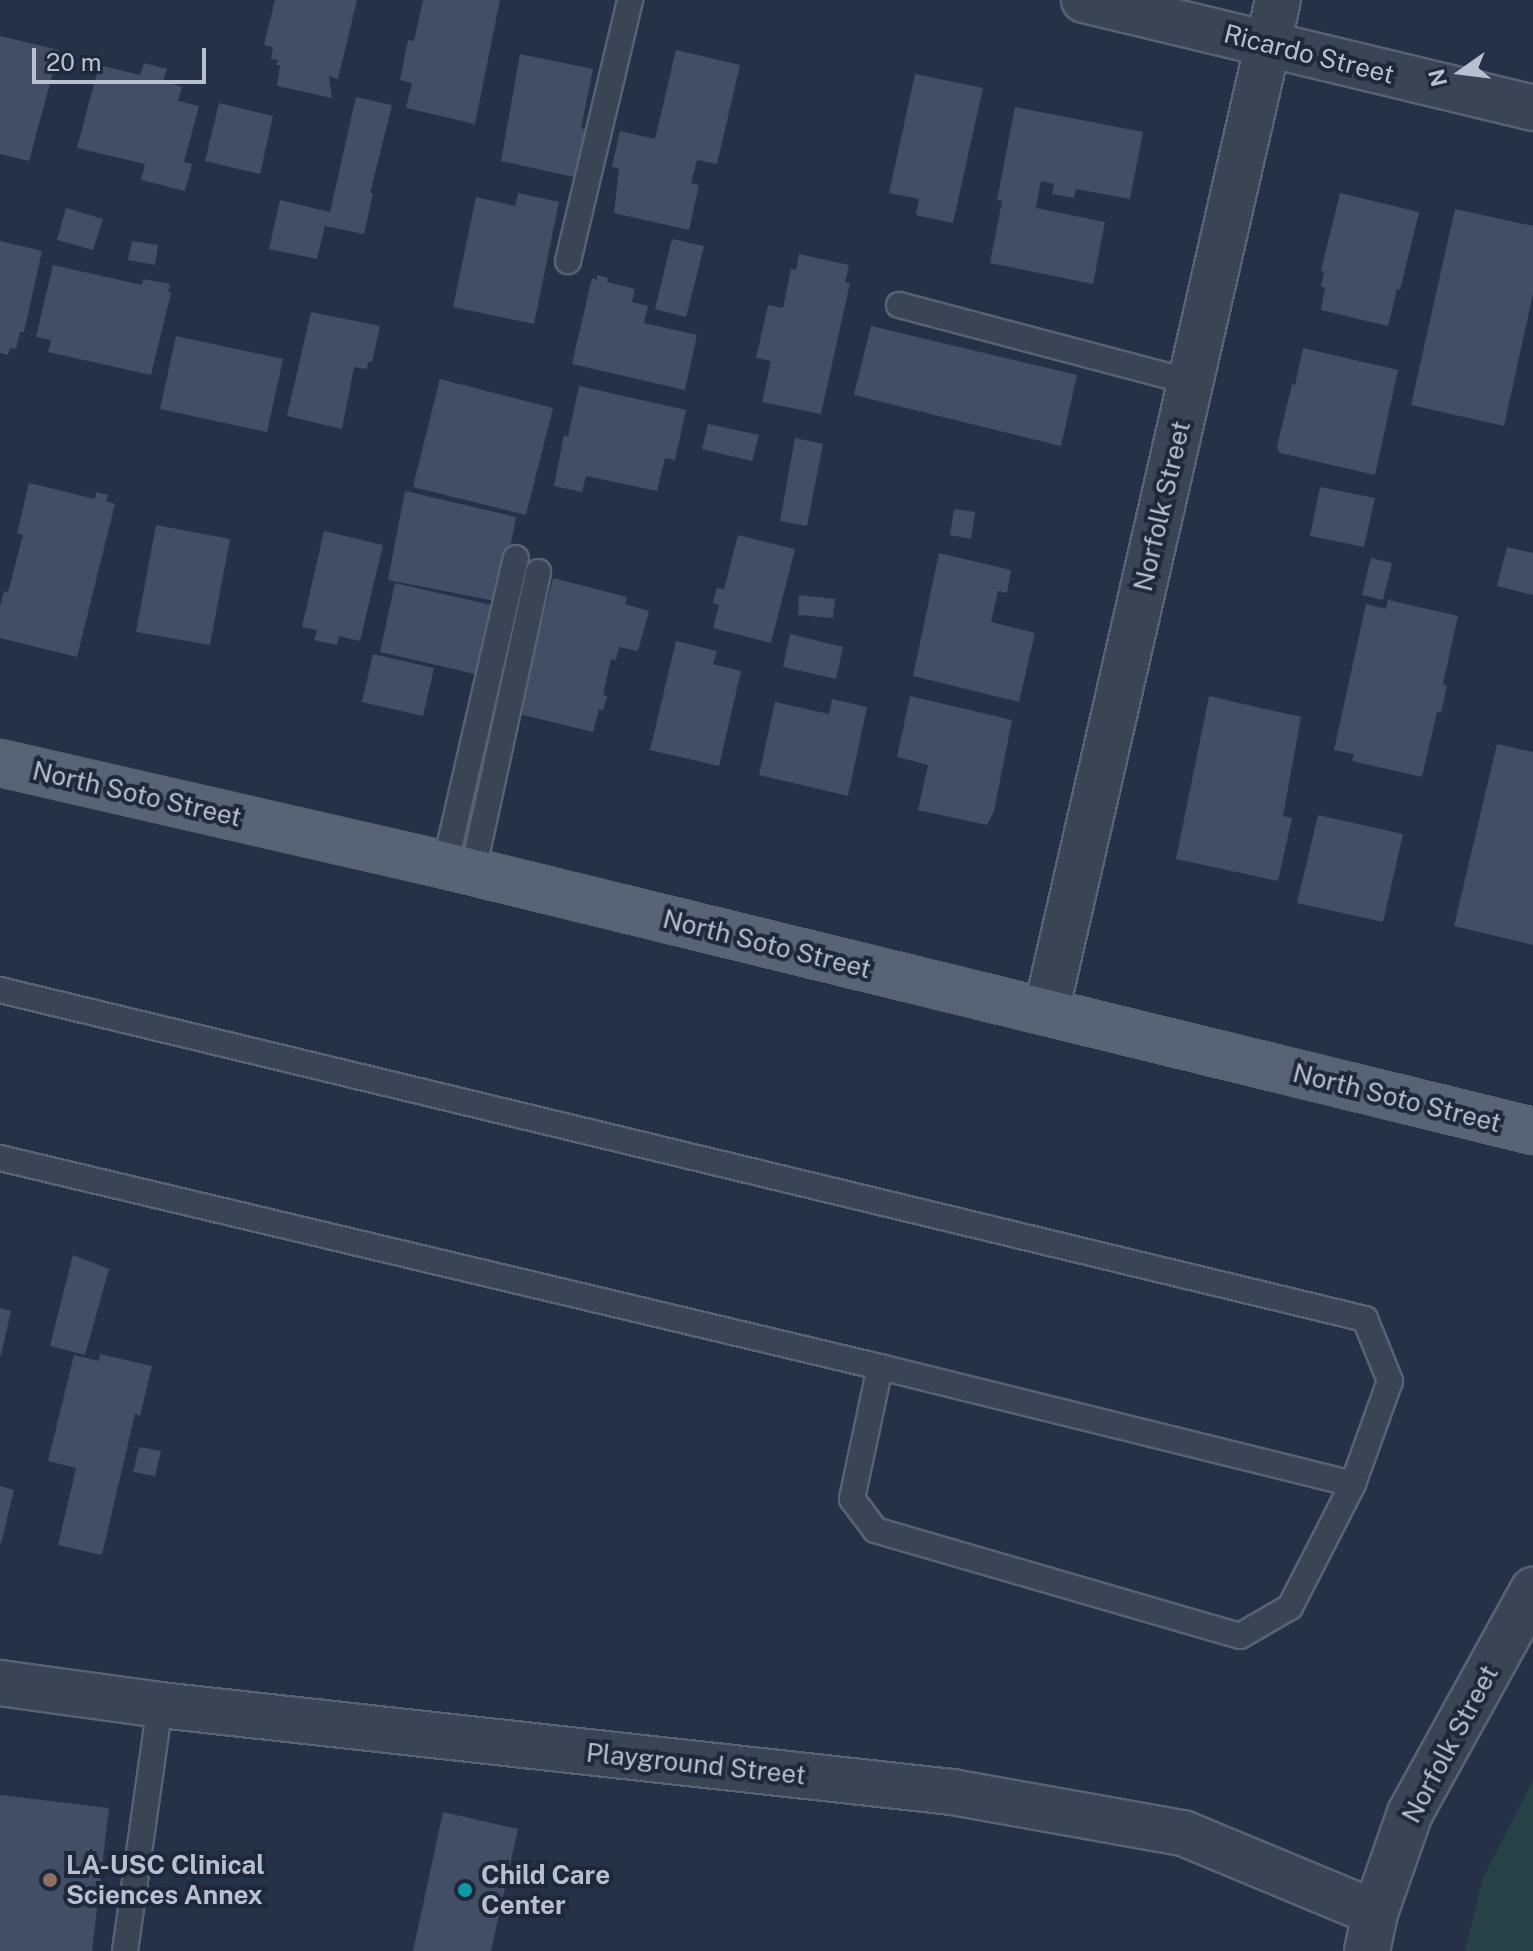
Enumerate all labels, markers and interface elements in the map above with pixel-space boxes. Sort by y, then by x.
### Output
street label: Ricardo Street [1221,18,1397,90]
scale bar [36,32,210,82]
north arrow [1421,32,1501,112]
text: 20 m [46,48,102,76]
text: N [1423,66,1452,89]
street label: Norfolk Street [1127,418,1197,594]
street label: North Soto Street [29,755,245,833]
street label: North Soto Street [660,903,874,985]
street label: North Soto Street [1290,1057,1504,1139]
street label: Norfolk Street [1395,1660,1505,1828]
street label: Playground Street [585,1737,807,1791]
place label: LA-USC Clinical Sciences Annex [66,1849,265,1910]
place label: Child Care Center [481,1859,610,1920]
marker: LA-USC Clinical Sciences Annex [41,1871,59,1889]
marker: Child Care Center [456,1881,474,1899]

